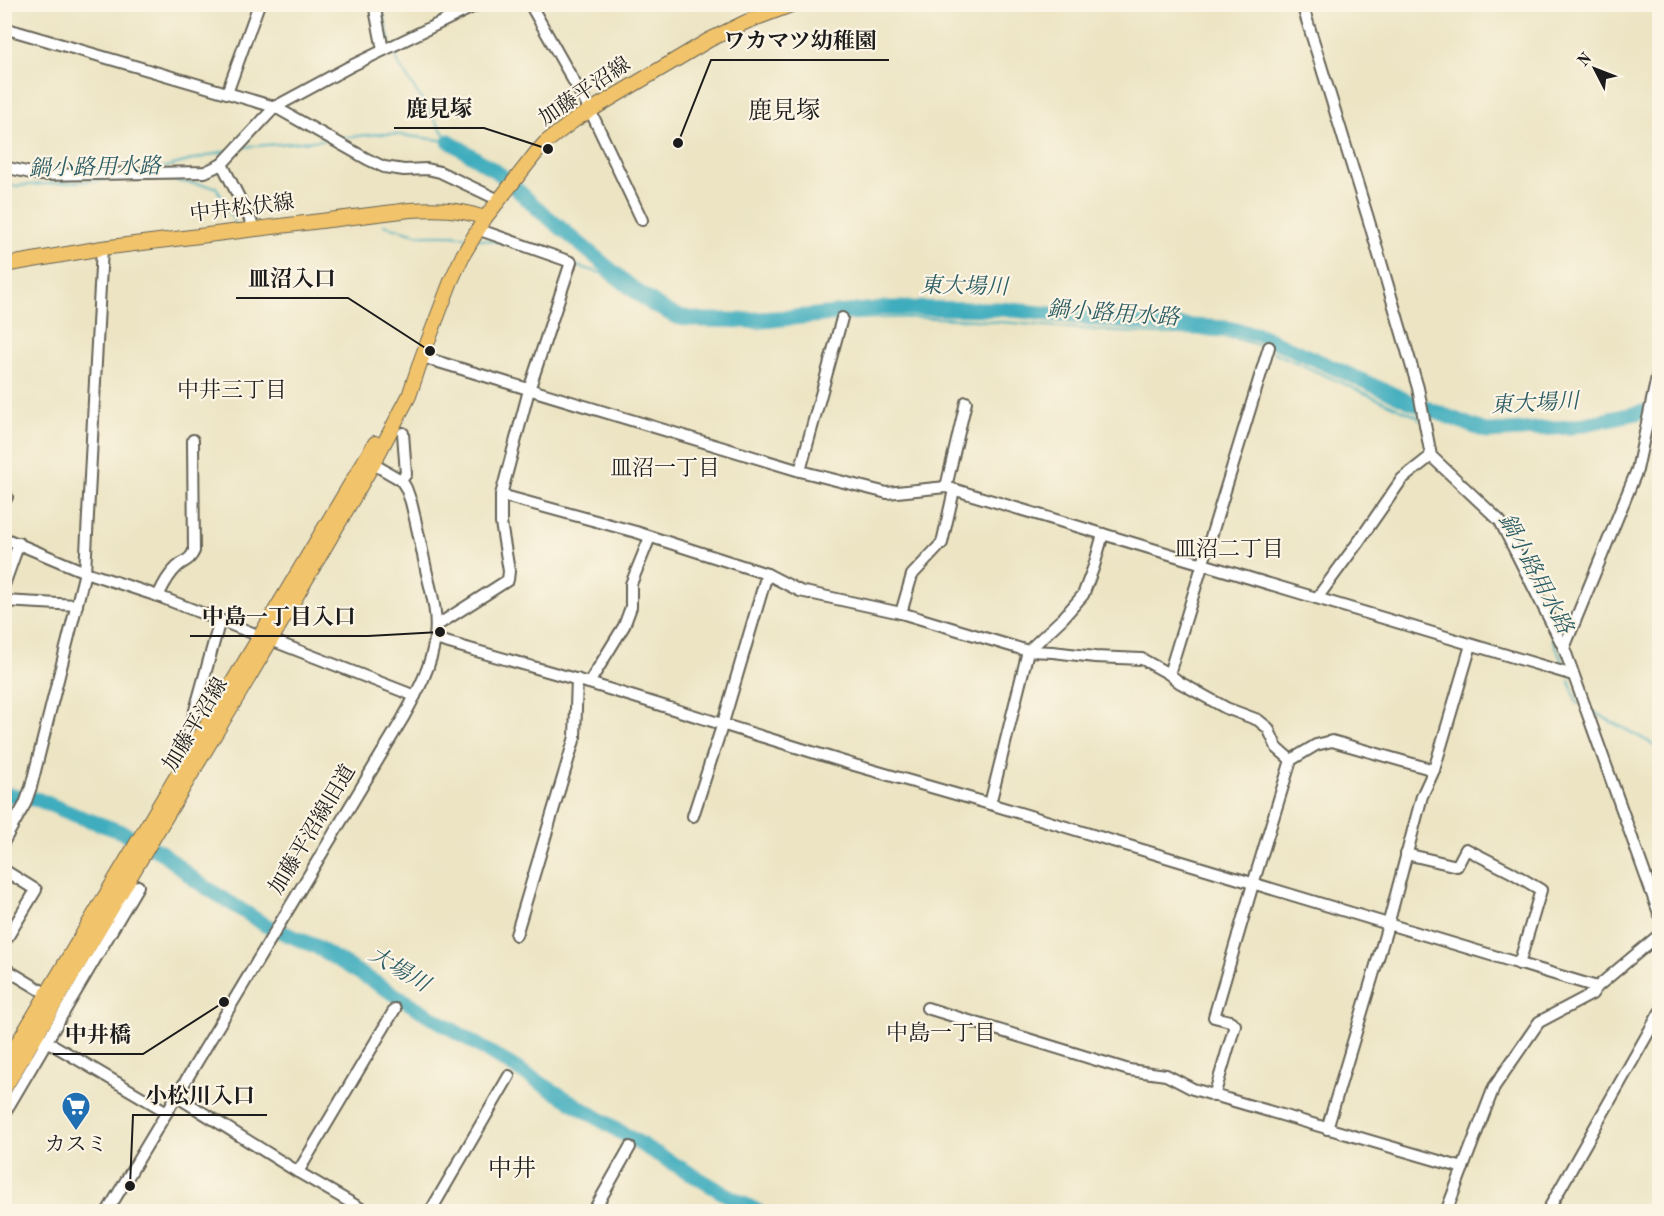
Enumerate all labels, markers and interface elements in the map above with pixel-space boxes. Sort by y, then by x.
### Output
callout: ワカマツ幼稚園 [711,20,889,60]
text: ワカマツ幼稚園 [723,29,877,53]
north arrow [1565,39,1625,99]
text: N [1575,50,1596,70]
street label: 加藤平沼線 [534,52,634,130]
callout: 鹿見塚 [394,88,484,128]
text: 鹿見塚 [406,97,472,121]
district label: 鹿見塚 [748,97,820,124]
water label: 鍋小路用水路 [29,154,163,180]
street label: 中井松伏線 [188,190,295,226]
callout: 皿沼入口 [236,258,348,298]
text: 皿沼入口 [248,266,336,291]
water label: 東大場川 [920,273,1010,299]
water label: 鍋小路用水路 [1046,296,1182,330]
district label: 中井三丁目 [177,378,287,402]
water label: 東大場川 [1490,389,1582,417]
district label: 皿沼一丁目 [610,457,720,480]
water label: 鍋小路用水路 [1494,510,1578,639]
district label: 皿沼二丁目 [1174,538,1284,561]
callout: 中島一丁目入口 [190,596,368,636]
text: 中島一丁目入口 [202,605,356,629]
street label: 加藤平沼線 [158,674,232,775]
street label: 加藤平沼線旧道 [264,761,360,898]
water label: 大場川 [365,942,436,997]
callout: 中井橋 [53,1014,143,1054]
district label: 中島一丁目 [886,1021,996,1045]
text: 中井橋 [65,1023,131,1047]
callout: 小松川入口 [133,1075,267,1115]
text: 小松川入口 [145,1084,255,1108]
supermarket icon: カスミ [60,1090,92,1132]
place label: カスミ [45,1134,108,1156]
district label: 中井 [488,1155,536,1182]

